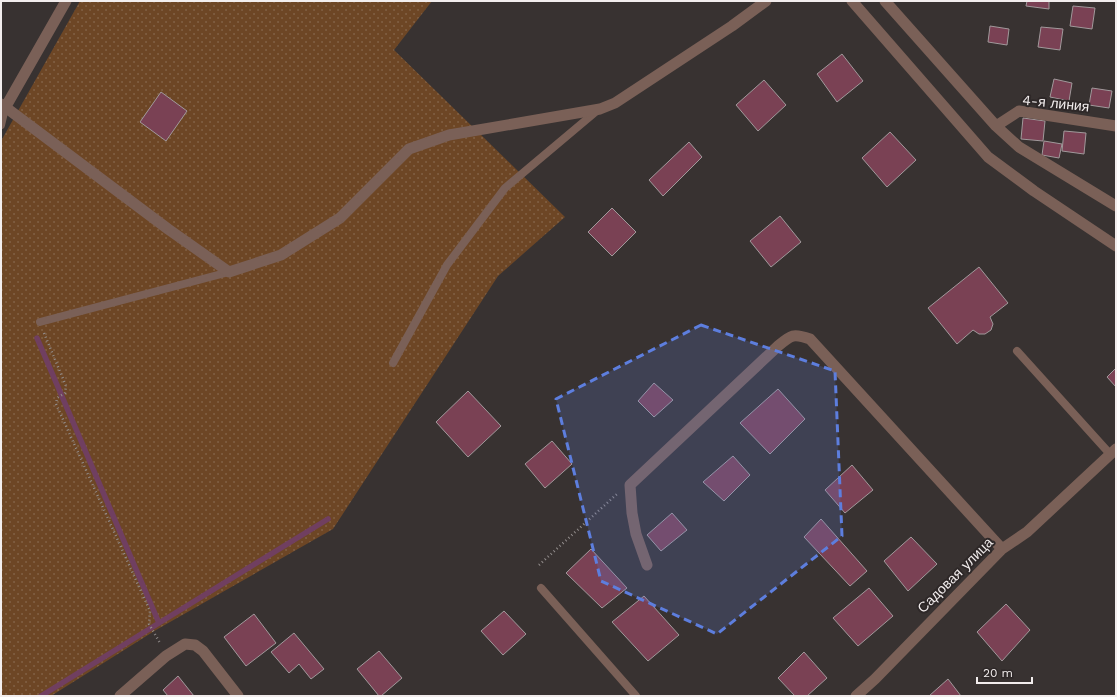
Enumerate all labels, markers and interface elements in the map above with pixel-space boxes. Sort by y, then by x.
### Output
street label: 4-я линия [1022,92,1090,114]
street label: Садовая улица [914,534,996,616]
scale bar [977,659,1032,685]
text: 20 m [983,666,1013,680]

